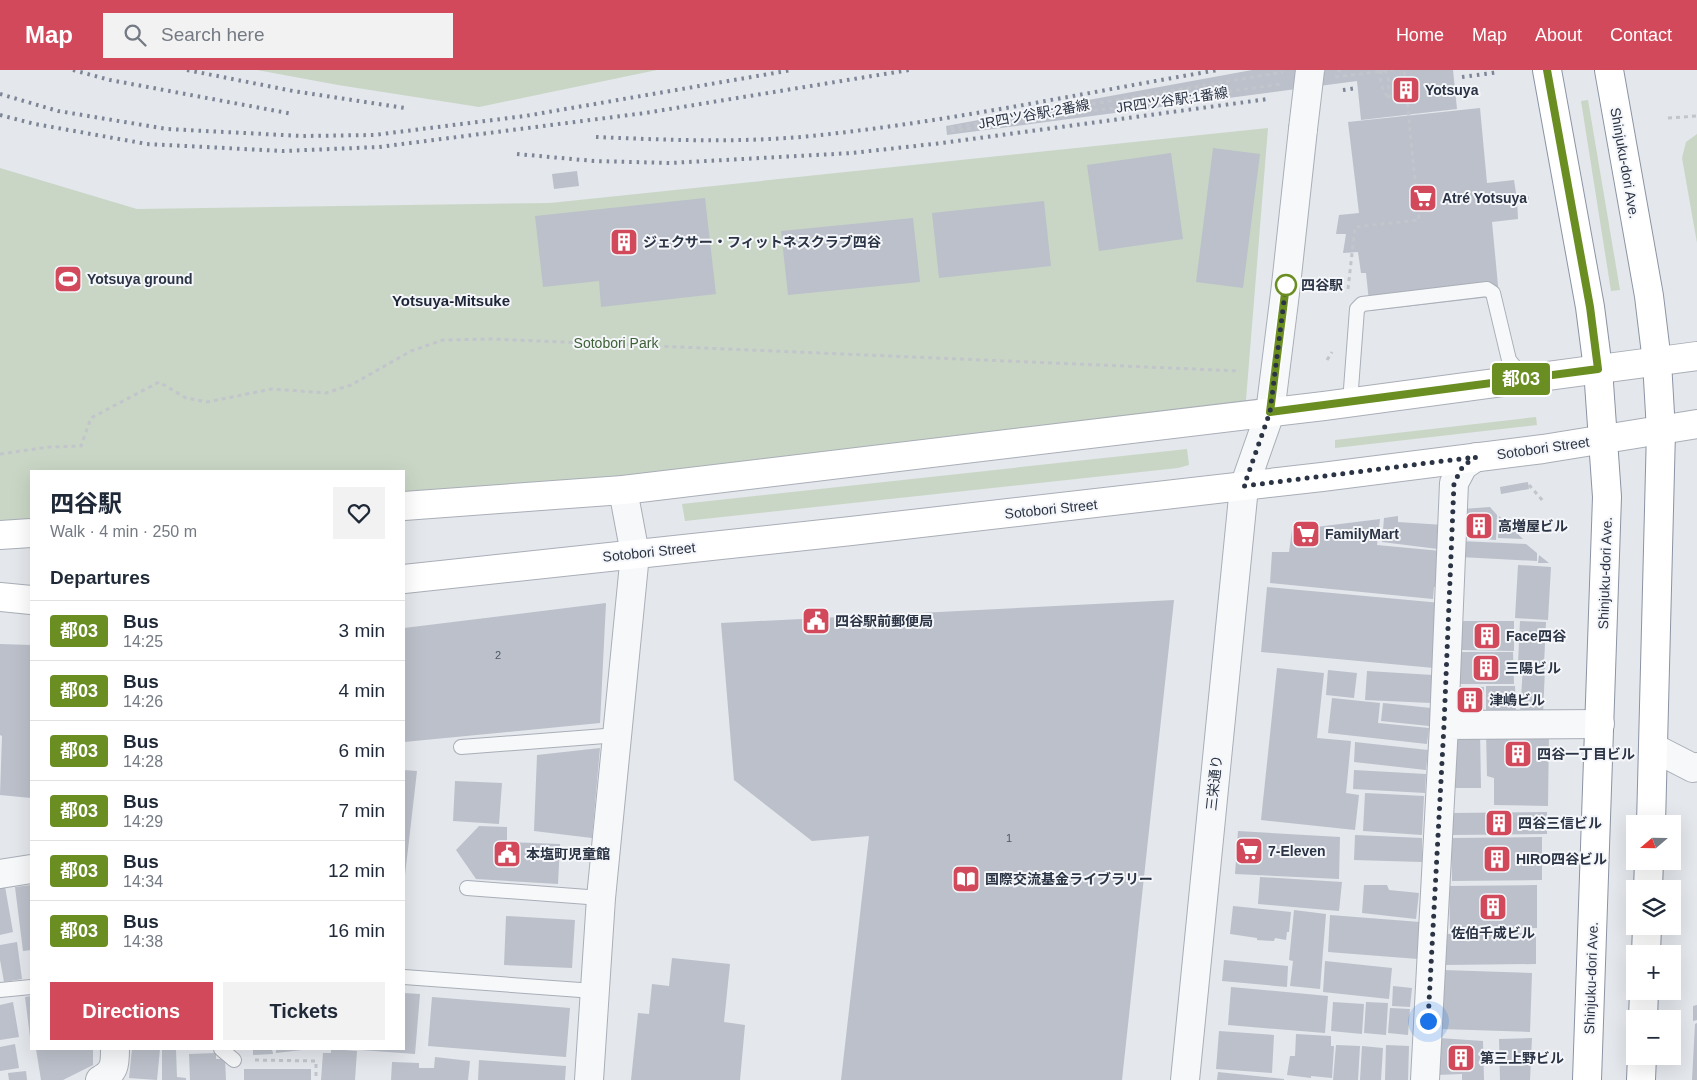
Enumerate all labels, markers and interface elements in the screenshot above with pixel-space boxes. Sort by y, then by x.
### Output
search box [103,13,453,58]
text: Map [25,21,73,48]
icon: search [121,21,149,49]
text: Search here [161,24,265,45]
text: Home [1396,25,1444,45]
text: Map [1472,25,1507,45]
text: About [1535,25,1582,45]
text: Contact [1610,25,1672,45]
building icon: Yotsuya [1391,75,1421,105]
place label: Yotsuya [1425,82,1479,98]
street label: JR四ツ谷駅;1番線 [1115,84,1229,116]
street label: JR四ツ谷駅;2番線 [977,96,1091,132]
street label: Shinjuku-dori Ave. [1607,106,1643,220]
supermarket icon: Atré Yotsuya [1408,183,1438,213]
place label: Atré Yotsuya [1442,190,1527,206]
building icon: ジェクサー・フィットネスクラブ四谷 [609,227,639,257]
place label: ジェクサー・フィットネスクラブ四谷 [643,234,882,250]
sports icon: Yotsuya ground [53,264,83,294]
place label: Yotsuya ground [87,271,193,287]
marker: 四谷駅 [1275,274,1297,296]
place label: 四谷駅 [1301,277,1343,293]
district label: Yotsuya-Mitsuke [392,292,510,309]
park label: Sotobori Park [574,335,659,351]
line badge: 都03 [1492,363,1550,395]
text: 都03 [1502,369,1540,389]
street label: Sotobori Street [1496,434,1590,462]
button: heart [333,487,385,539]
text: 四谷駅 [50,490,122,517]
street label: Sotobori Street [1004,496,1098,522]
building icon: 高増屋ビル [1464,511,1494,541]
street label: Shinjuku-dori Ave. [1595,516,1615,630]
place label: 高増屋ビル [1498,518,1568,534]
supermarket icon: FamilyMart [1291,519,1321,549]
text: Walk · 4 min · 250 m [50,523,197,540]
place label: FamilyMart [1325,526,1399,542]
street label: Sotobori Street [602,539,696,565]
text: Departures [50,567,150,588]
public building icon: 四谷駅前郵便局 [801,606,831,636]
text: Bus [123,611,159,632]
place label: 四谷駅前郵便局 [835,613,933,629]
text: 3 min [339,620,385,641]
text: 都03 [60,621,98,641]
building icon: Face四谷 [1472,621,1502,651]
place label: Face四谷 [1506,628,1567,644]
text: 14:25 [123,633,163,650]
house number: 2 [495,649,501,661]
building icon: 三陽ビル [1471,653,1501,683]
place label: 三陽ビル [1505,660,1561,676]
text: Bus [123,671,159,692]
text: 4 min [339,680,385,701]
text: 都03 [60,681,98,701]
building icon: 津嶋ビル [1455,685,1485,715]
place label: 津嶋ビル [1489,692,1545,708]
text: 14:26 [123,693,163,710]
text: Bus [123,731,159,752]
building icon: 四谷一丁目ビル [1503,739,1533,769]
text: 6 min [339,740,385,761]
text: 都03 [60,741,98,761]
place label: 四谷一丁目ビル [1537,746,1635,762]
text: 14:28 [123,753,163,770]
street label: 三栄通り [1203,754,1225,812]
text: Bus [123,791,159,812]
text: 7 min [339,800,385,821]
text: 都03 [60,801,98,821]
building icon: 四谷三信ビル [1484,808,1514,838]
text: 14:29 [123,813,163,830]
place label: 四谷三信ビル [1518,815,1602,831]
north arrow [1626,815,1681,870]
map controls [1626,815,1681,1065]
house number: 1 [1006,832,1012,844]
supermarket icon: 7-Eleven [1234,836,1264,866]
public building icon: 本塩町児童館 [492,839,522,869]
place label: 7-Eleven [1268,843,1326,859]
building icon: HIRO四谷ビル [1482,844,1512,874]
place label: 本塩町児童館 [526,846,610,862]
text: Bus [123,851,159,872]
place label: HIRO四谷ビル [1516,851,1607,867]
text: 12 min [328,860,385,881]
text: 都03 [60,861,98,881]
library icon: 国際交流基金ライブラリー [951,864,981,894]
place label: 国際交流基金ライブラリー [985,871,1153,887]
text: 14:34 [123,873,163,890]
button: layers [1626,880,1681,935]
building icon: 佐伯千成ビル [1478,892,1508,922]
text: Bus [123,911,159,932]
text: 16 min [328,920,385,941]
text: 都03 [60,921,98,941]
street label: Shinjuku-dori Ave. [1581,921,1601,1035]
place label: 佐伯千成ビル [1451,925,1535,941]
text: 14:38 [123,933,163,950]
button: + [1626,945,1681,1000]
button: Directions [50,982,213,1040]
button: Tickets [223,982,385,1040]
your location [1416,1009,1441,1034]
button: − [1626,1010,1681,1065]
building icon: 第三上野ビル [1446,1043,1476,1073]
place label: 第三上野ビル [1480,1050,1564,1066]

